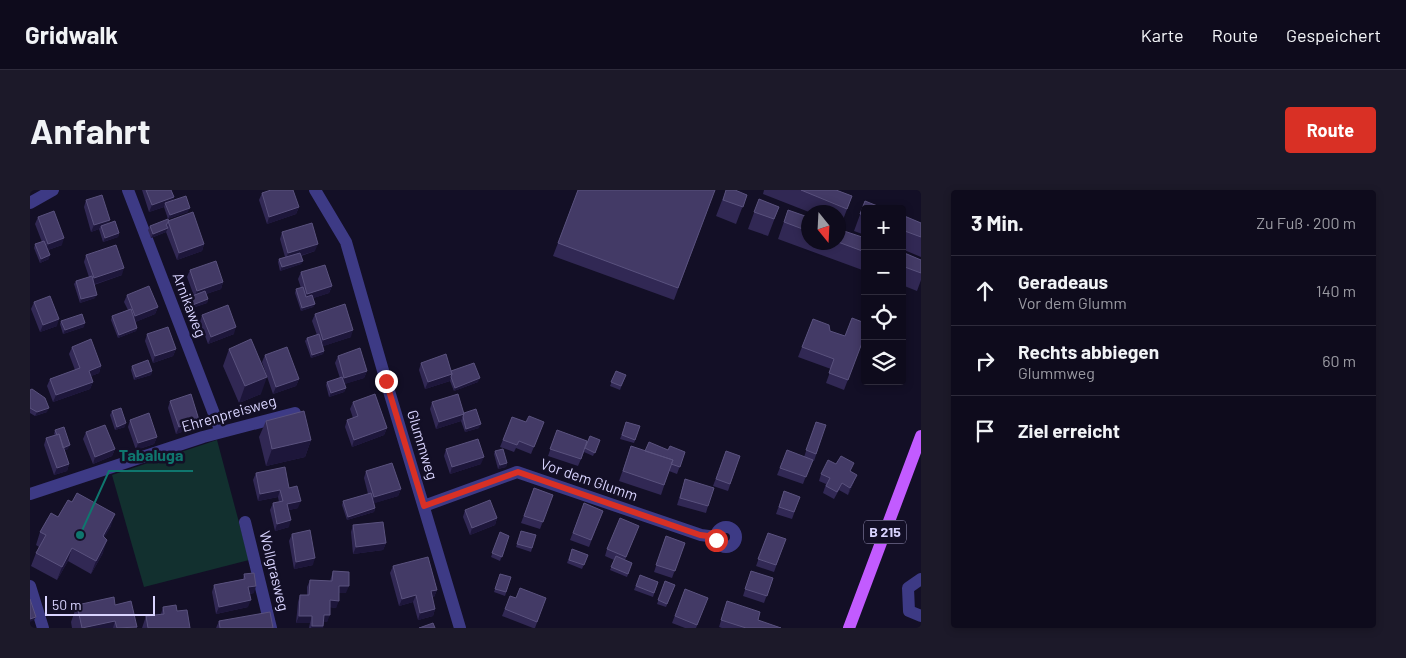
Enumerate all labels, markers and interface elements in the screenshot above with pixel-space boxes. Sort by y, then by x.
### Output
text: Gridwalk [25,20,118,49]
text: Karte [1141,24,1184,46]
text: Route [1212,24,1258,46]
text: Gespeichert [1286,24,1381,46]
button: Route [1285,107,1376,153]
text: Anfahrt [30,109,150,151]
north arrow [801,205,846,250]
map controls [861,205,906,385]
button: + [861,205,906,250]
text: 3 Min. [971,210,1024,235]
text: Zu Fuß · 200 m [1256,213,1356,232]
button: − [861,250,906,295]
street label: Arnikaweg [169,270,211,340]
text: Geradeaus [1018,270,1108,293]
icon: ahead [971,277,999,305]
text: 140 m [1316,281,1356,300]
text: Vor dem Glumm [1018,293,1127,312]
button: locate [861,295,906,340]
button: layers [861,340,906,385]
text: Rechts abbiegen [1018,340,1159,363]
icon: right [971,347,999,375]
text: 60 m [1322,351,1356,370]
text: Glummweg [1018,363,1095,382]
route end [375,370,398,393]
street label: Ehrenpreisweg [179,391,278,435]
street label: Glummweg [404,408,442,482]
icon: arrive [971,417,999,445]
text: Ziel erreicht [1018,419,1120,442]
callout: Tabaluga [109,440,193,471]
text: Tabaluga [119,445,183,464]
street label: Vor dem Glumm [538,454,640,504]
road number: B 215 [864,521,906,544]
street label: Wollgrasweg [256,529,294,613]
route start [705,529,728,552]
scale bar [45,593,155,616]
text: 50 m [52,596,81,613]

